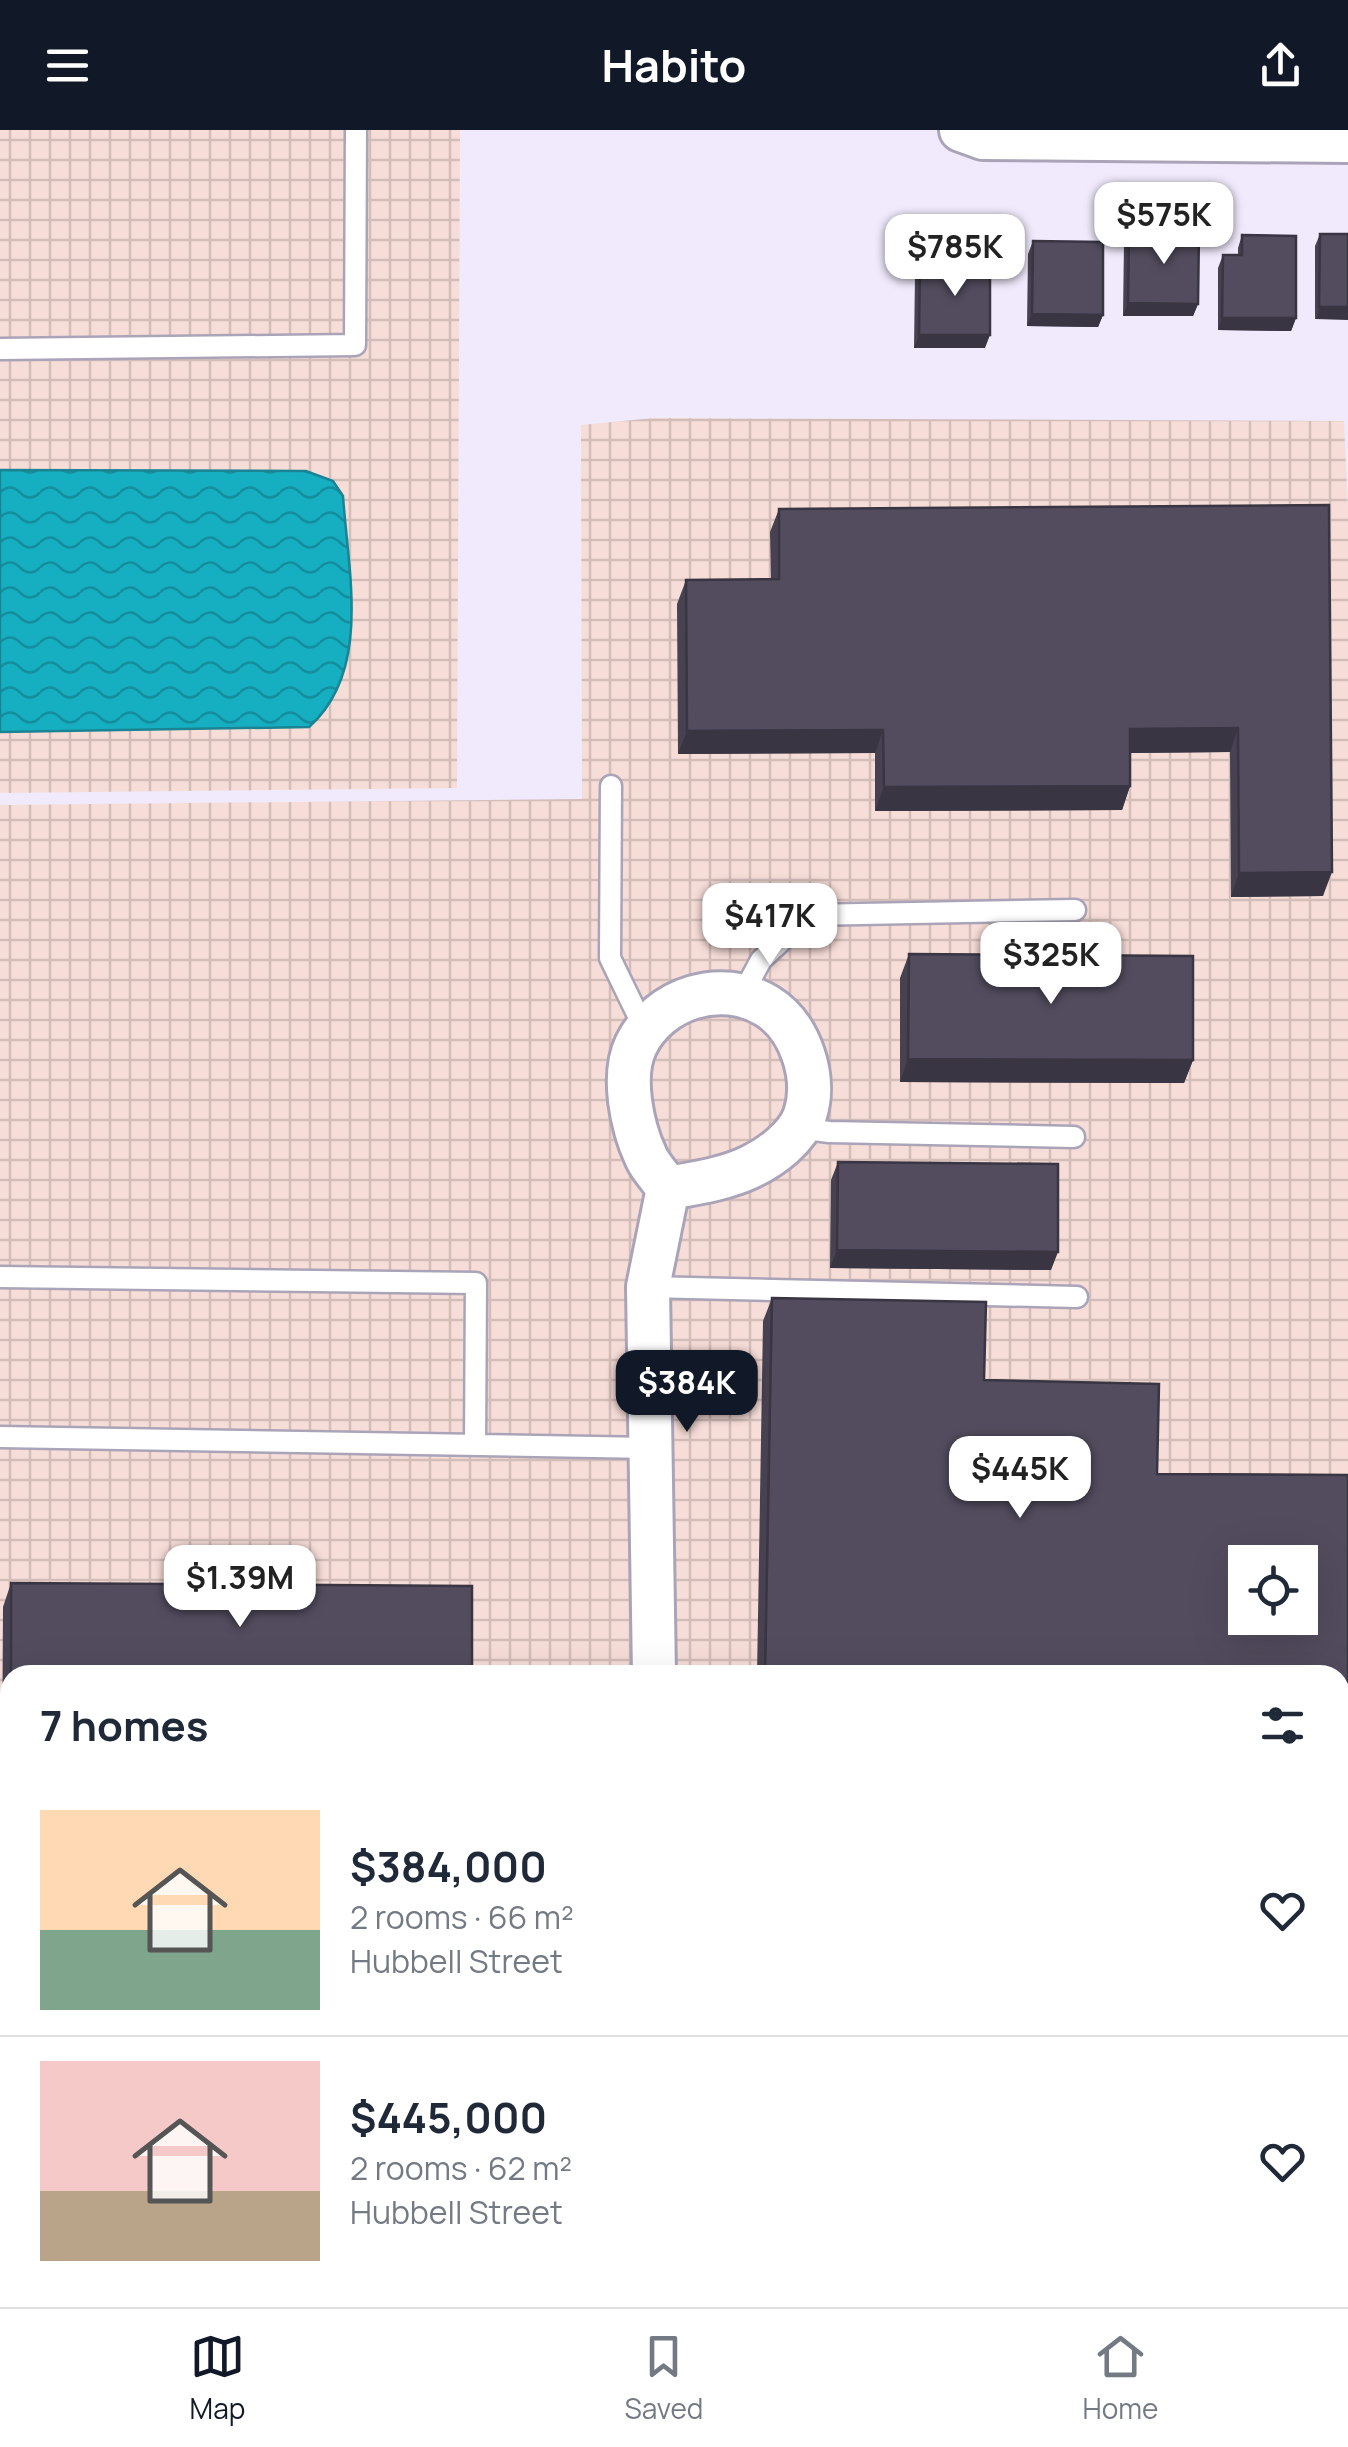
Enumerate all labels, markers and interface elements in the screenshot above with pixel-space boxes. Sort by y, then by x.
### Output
text: Habito [602,34,746,96]
icon: menu [40,38,95,93]
icon: share [1253,38,1308,93]
pin: $575K [1094,182,1234,267]
text: $575K [1116,192,1212,236]
pin: $785K [885,214,1025,299]
text: $785K [907,224,1003,268]
pin: $417K [700,883,840,968]
text: $417K [724,893,816,937]
pin: $325K [981,922,1121,1007]
text: $325K [1002,932,1100,976]
pin: $384K [617,1350,757,1435]
text: $384K [638,1360,736,1404]
pin: $445K [950,1436,1090,1521]
text: $445K [971,1446,1069,1490]
pin: $1.39M [159,1545,321,1630]
map controls [1228,1545,1318,1635]
button: locate [1228,1545,1318,1635]
text: $1.39M [186,1555,294,1599]
text: 7 homes [40,1696,208,1754]
icon: filters [1255,1698,1310,1753]
text: $384,000 [350,1837,547,1895]
icon: home [120,1850,240,1970]
icon: heart [1255,1883,1310,1938]
text: 2 rooms · 66 m² [350,1895,574,1939]
text: Hubbell Street [350,1939,563,1983]
text: $445,000 [350,2088,547,2146]
icon: home [120,2101,240,2221]
icon: heart [1255,2134,1310,2189]
text: 2 rooms · 62 m² [350,2146,572,2190]
text: Hubbell Street [350,2190,563,2234]
tab: Map [190,2329,245,2427]
tab: Saved [625,2329,703,2427]
tab: Home [1083,2329,1158,2427]

